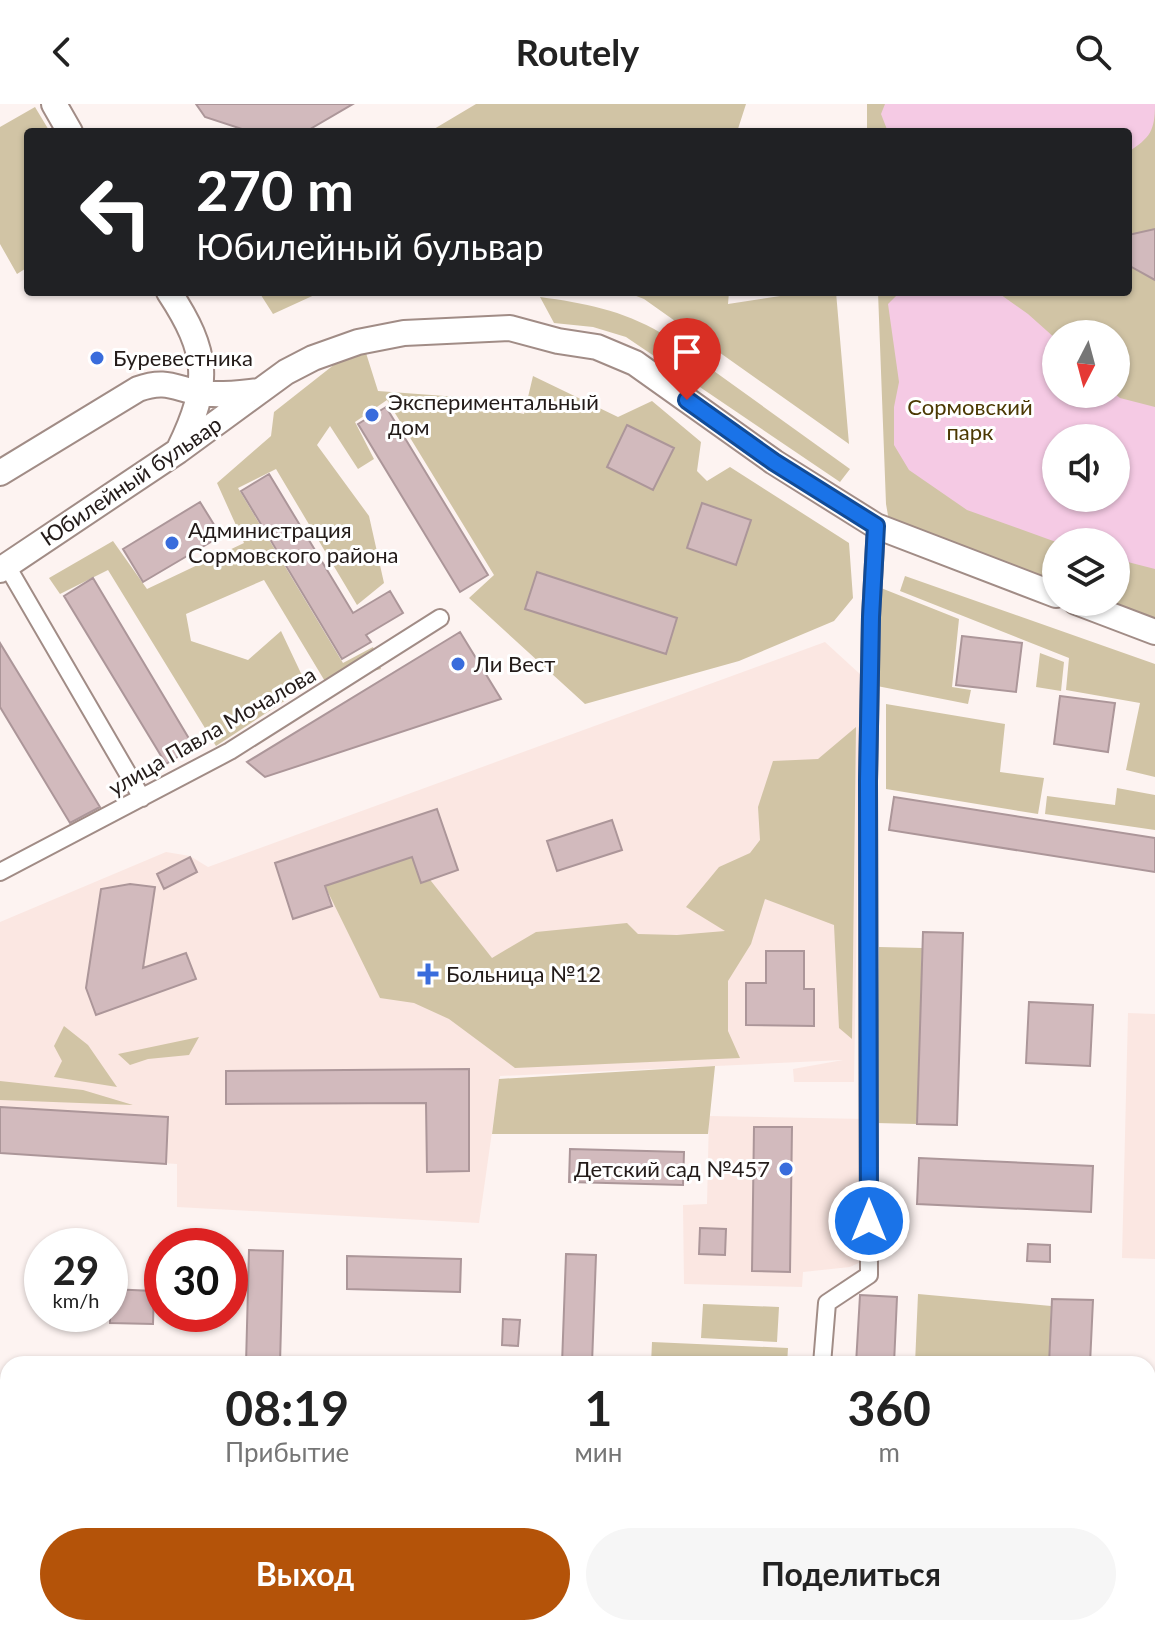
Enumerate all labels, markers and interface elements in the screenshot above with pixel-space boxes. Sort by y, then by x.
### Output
icon: back [40,30,84,74]
text: Routely [516,30,639,74]
icon: search [1071,30,1115,74]
text: 270 m [196,156,354,223]
icon: left [64,160,168,264]
text: Юбилейный бульвар [196,224,544,268]
pin [653,318,721,400]
north arrow [1042,320,1130,408]
map controls [1042,320,1130,616]
icon: arrive [665,330,709,374]
place label: Буревестника [113,344,253,371]
marker: Буревестника [88,349,106,367]
place label: Экспериментальный дом [388,388,599,440]
park label: Сормовский парк [907,393,1033,445]
marker: Экспериментальный дом [363,406,381,424]
street label: Юбилейный бульвар [35,410,226,551]
button: sound [1042,424,1130,512]
place label: Администрация Сормовского района [188,516,398,568]
button: layers [1042,528,1130,616]
marker: Администрация Сормовского района [163,534,181,552]
place label: Ли Вест [473,650,555,677]
marker: Ли Вест [449,655,467,673]
street label: улица Павла Мочалова [103,660,320,801]
place label: Больница №12 [446,960,601,987]
marker: Больница №12 [417,963,439,985]
place label: Детский сад №457 [574,1155,770,1182]
marker: Детский сад №457 [777,1160,795,1178]
position arrow [827,1179,911,1263]
speed limit sign: 30 [144,1228,248,1332]
text: 29 [53,1246,99,1294]
text: km/h [53,1288,99,1312]
text: 08:19 [225,1379,349,1436]
text: 1 [584,1379,612,1436]
text: 360 [847,1379,931,1436]
text: Прибытие [225,1436,349,1468]
text: мин [574,1436,622,1468]
text: m [878,1436,900,1468]
button: Выход [40,1528,570,1620]
button: Поделиться [586,1528,1116,1620]

